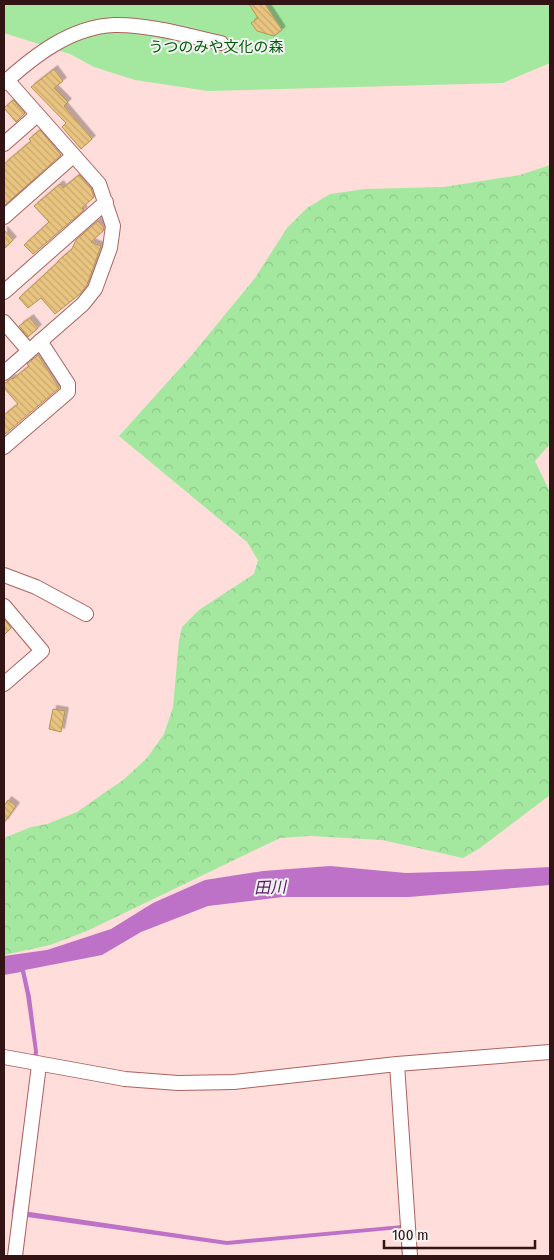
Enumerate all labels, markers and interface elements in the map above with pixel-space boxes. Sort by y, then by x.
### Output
park label: うつのみや文化の森 [148,38,284,56]
water label: 田川 [254,877,288,898]
scale bar [384,1218,535,1250]
text: 100 m [392,1226,429,1244]

